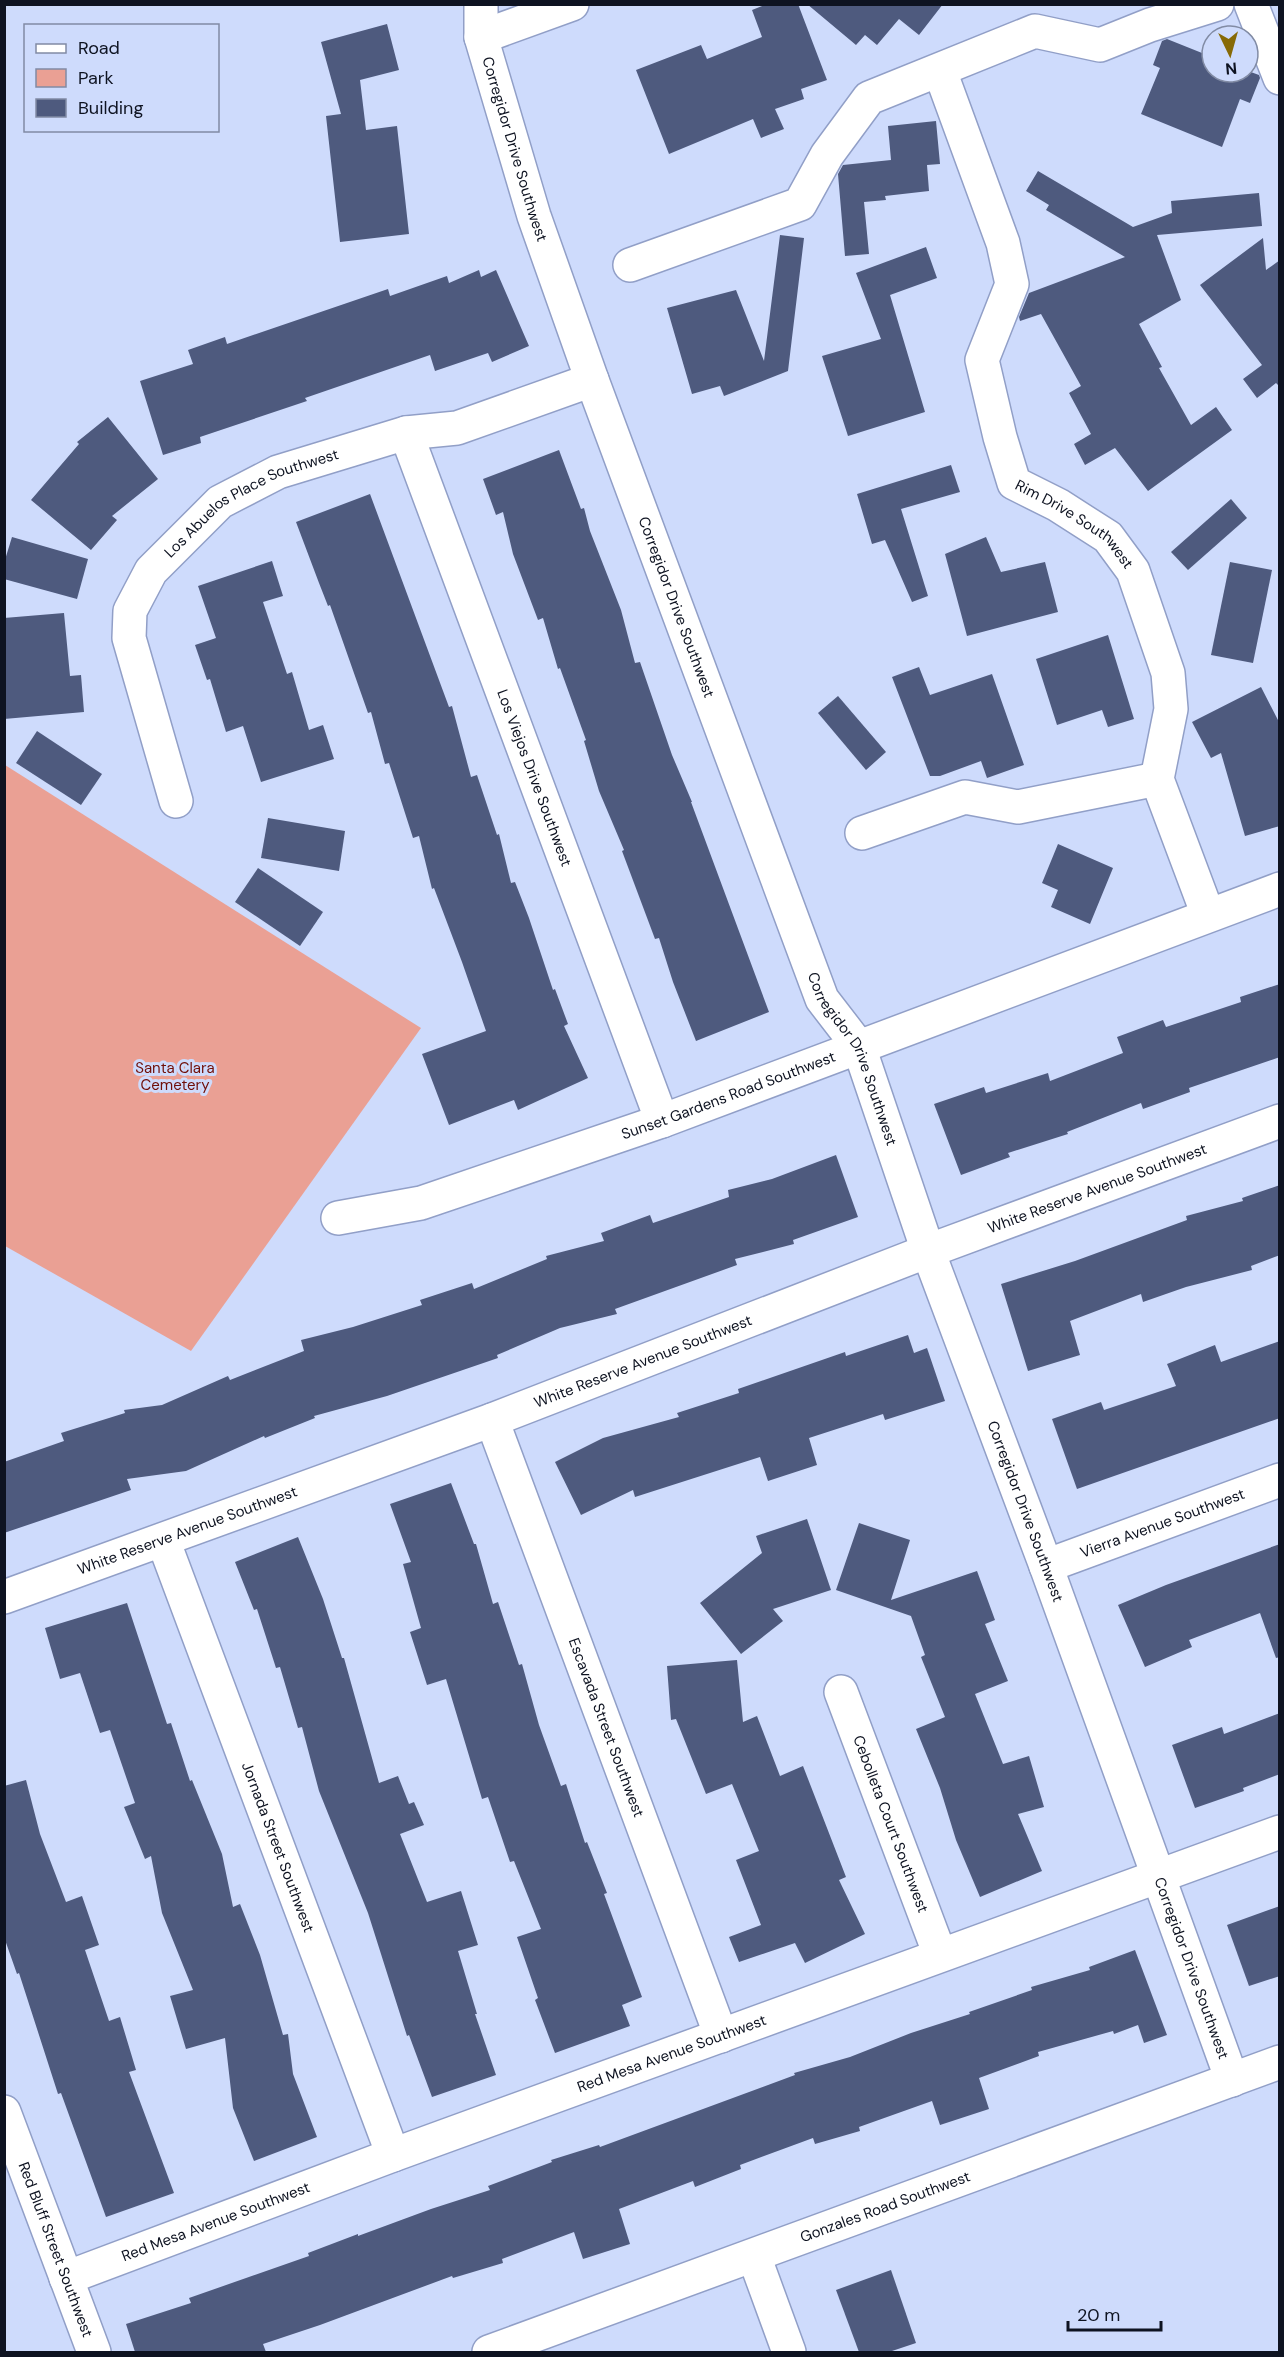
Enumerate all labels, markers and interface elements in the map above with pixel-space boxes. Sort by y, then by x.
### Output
legend [24,24,219,132]
north arrow [1200,24,1260,84]
text: Road [78,36,120,60]
street label: Corregidor Drive Southwest [477,54,552,244]
text: N [1225,57,1238,79]
text: Park [78,66,114,90]
text: Building [78,96,143,120]
street label: Los Abuelos Place Southwest [160,444,341,562]
street label: Rim Drive Southwest [1012,475,1138,573]
street label: Corregidor Drive Southwest [634,514,719,701]
street label: Los Viejos Drive Southwest [492,687,576,869]
street label: Corregidor Drive Southwest [803,969,902,1148]
street label: Sunset Gardens Road Southwest [619,1047,838,1144]
park label: Santa Clara Cemetery [135,1058,215,1095]
street label: White Reserve Avenue Southwest [985,1139,1210,1238]
street label: White Reserve Avenue Southwest [531,1310,755,1413]
street label: Corregidor Drive Southwest [983,1418,1068,1605]
street label: White Reserve Avenue Southwest [75,1481,300,1580]
street label: Vierra Avenue Southwest [1077,1484,1248,1563]
street label: Escavada Street Southwest [564,1635,649,1820]
street label: Cebolleta Court Southwest [848,1733,933,1916]
street label: Jornada Street Southwest [237,1759,319,1935]
street label: Corregidor Drive Southwest [1149,1875,1234,2062]
street label: Red Mesa Avenue Southwest [574,2010,769,2097]
street label: Red Bluff Street Southwest [14,2159,98,2340]
street label: Gonzales Road Southwest [797,2166,973,2247]
street label: Red Mesa Avenue Southwest [119,2177,313,2266]
scale bar [1068,2294,1161,2332]
text: 20 m [1077,2303,1120,2327]

